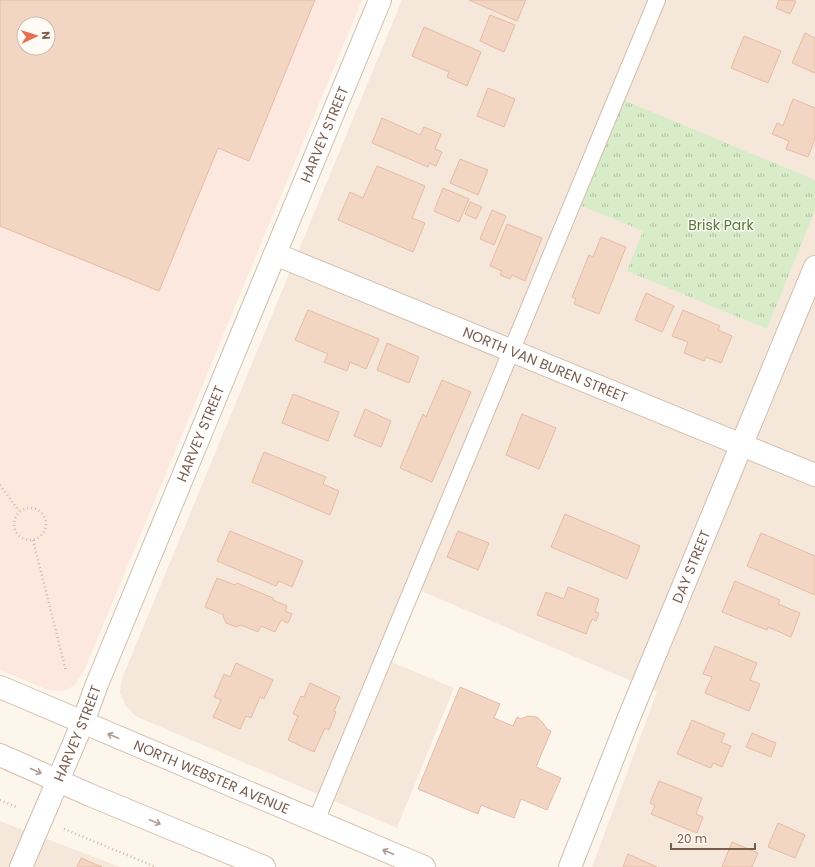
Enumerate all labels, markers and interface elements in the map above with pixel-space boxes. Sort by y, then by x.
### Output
north arrow [16,16,56,56]
text: N [38,31,54,40]
street label: HARVEY STREET [296,83,353,186]
park label: Brisk Park [688,215,755,235]
street label: NORTH VAN BUREN STREET [460,322,631,407]
street label: HARVEY STREET [172,382,230,485]
street label: DAY STREET [667,527,715,606]
street label: HARVEY STREET [49,682,106,785]
one-way arrow [108,731,120,739]
street label: NORTH WEBSTER AVENUE [131,735,293,819]
one-way arrow [29,768,41,775]
one-way arrow [149,819,161,826]
scale bar [671,825,755,851]
text: 20 m [677,830,707,847]
one-way arrow [382,848,394,855]

